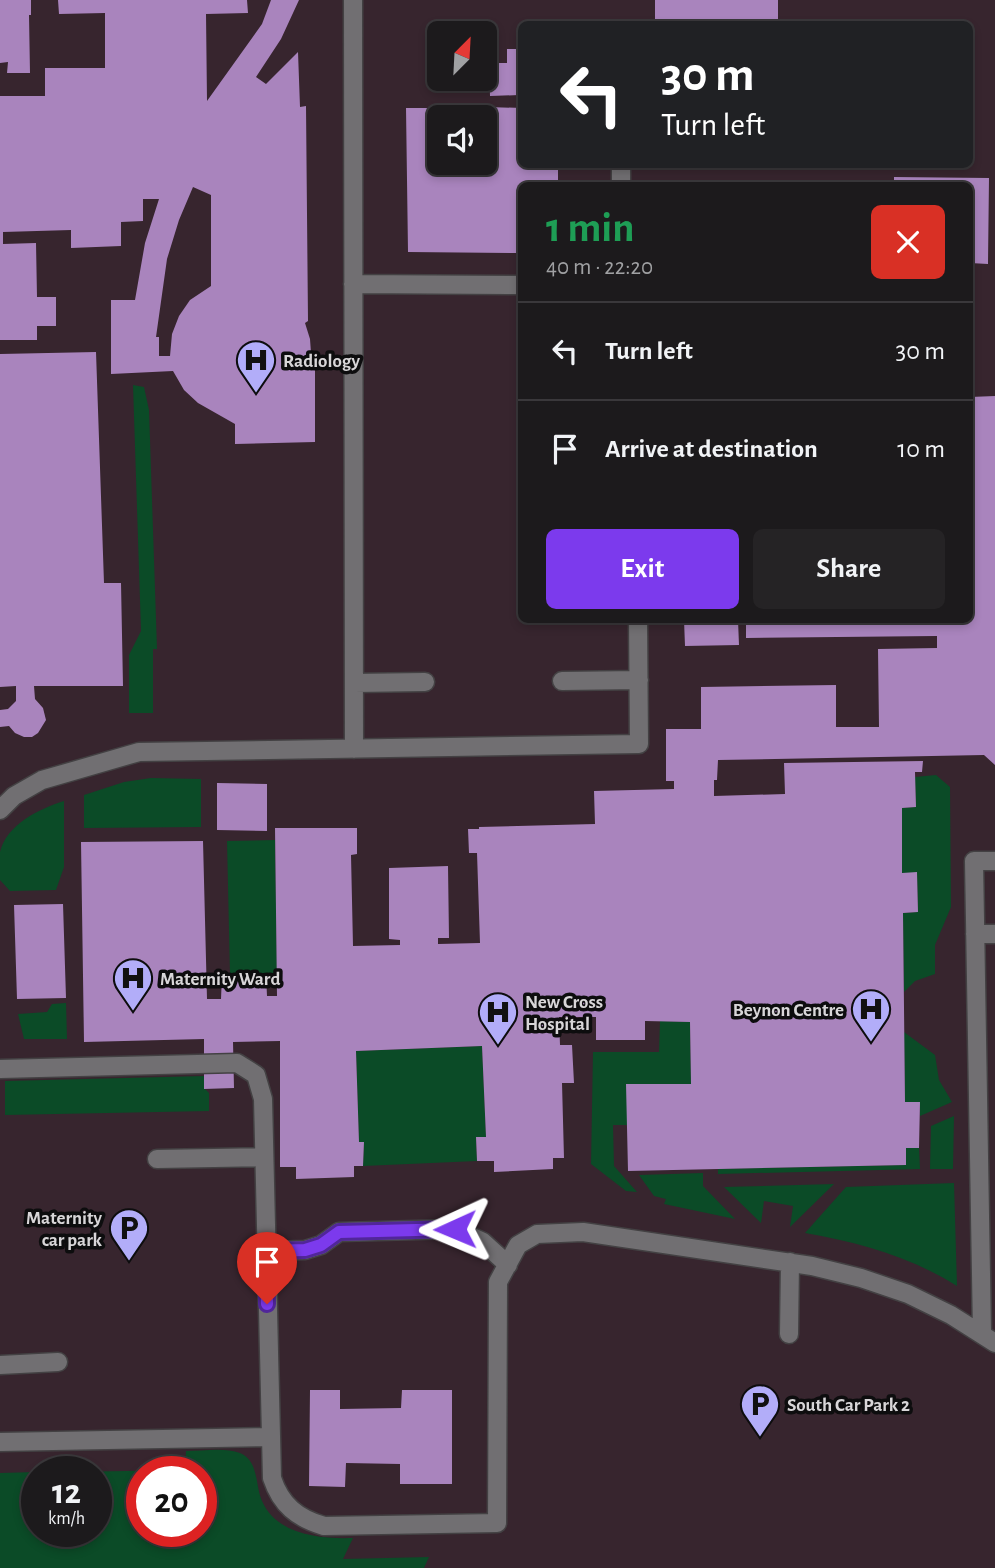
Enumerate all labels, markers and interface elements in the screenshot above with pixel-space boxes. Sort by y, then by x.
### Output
north arrow [427,21,497,91]
map controls [427,21,497,175]
icon: left [546,49,637,140]
text: 30 m [661,51,755,100]
button: sound [427,105,497,175]
text: Turn left [661,109,765,141]
button: close [871,205,945,279]
text: 1 min [546,207,635,249]
text: 40 m · 22:20 [546,256,653,279]
icon: left [546,332,584,370]
text: Turn left [605,338,693,364]
text: 30 m [895,338,945,364]
hospital icon: Radiology [235,339,277,394]
place label: Radiology [283,352,361,371]
icon: arrive [546,430,584,468]
text: Arrive at destination [605,436,818,462]
text: 10 m [897,436,945,462]
button: Exit [546,529,739,609]
button: Share [753,529,945,609]
hospital icon: Maternity Ward [112,957,154,1012]
place label: Maternity Ward [160,970,280,989]
hospital icon: Beynon Centre [850,988,892,1043]
hospital icon: New Cross Hospital [477,991,519,1046]
place label: New Cross Hospital [525,993,603,1034]
place label: Beynon Centre [733,1001,844,1020]
position arrow [418,1192,492,1266]
parking icon: Maternity car park [108,1207,150,1262]
place label: Maternity car park [26,1209,103,1250]
pin [237,1232,297,1304]
icon: arrive [248,1243,286,1281]
parking icon: South Car Park 2 [739,1383,781,1438]
place label: South Car Park 2 [787,1396,910,1415]
speed limit sign: 20 [126,1456,217,1547]
text: 12 [52,1475,81,1510]
text: km/h [48,1510,85,1528]

